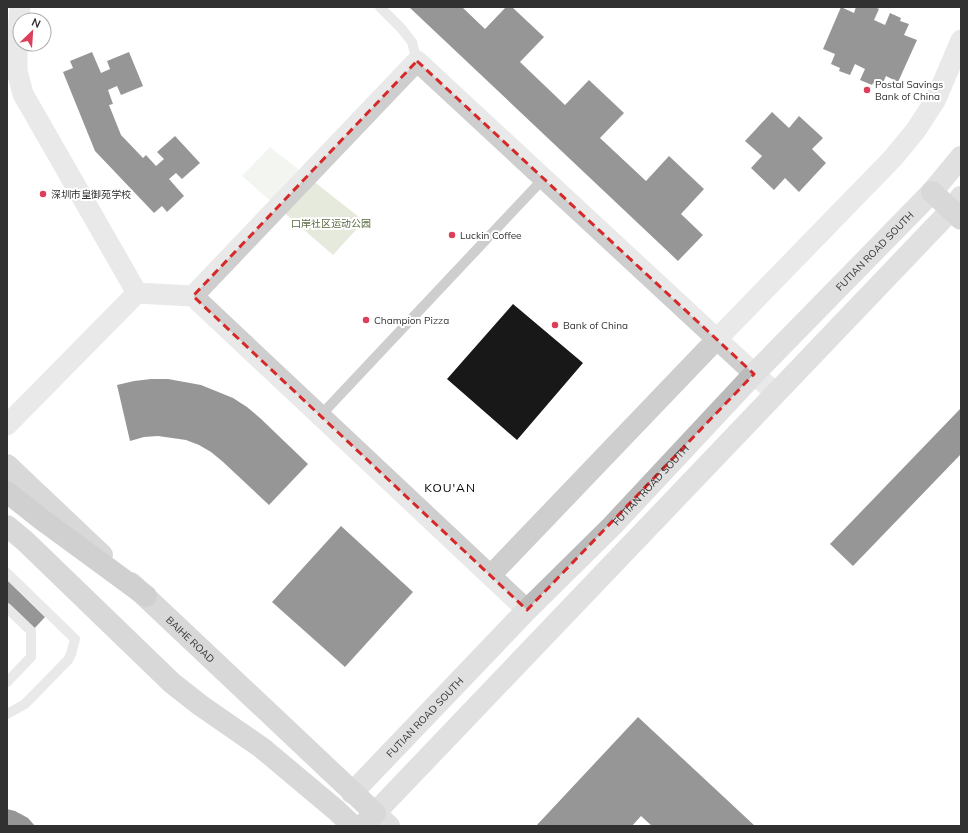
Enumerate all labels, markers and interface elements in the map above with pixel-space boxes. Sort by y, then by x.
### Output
north arrow [12,12,52,52]
text: N [30,15,43,31]
place label: Postal Savings Bank of China [875,78,943,103]
marker: Postal Savings Bank of China [862,85,872,95]
place label: 深圳市皇御苑学校 [51,188,131,201]
marker: 深圳市皇御苑学校 [38,189,48,199]
street label: FUTIAN ROAD SOUTH [833,208,916,293]
park label: 口岸社区运动公园 [291,217,371,230]
place label: Luckin Coffee [460,229,522,242]
marker: Luckin Coffee [447,230,457,240]
place label: Champion Pizza [374,314,449,327]
marker: Champion Pizza [361,315,371,325]
place label: Bank of China [563,319,628,332]
marker: Bank of China [550,320,560,330]
street label: FUTIAN ROAD SOUTH [609,442,691,528]
district label: KOU'AN [424,480,476,495]
street label: BAIHE ROAD [164,613,218,665]
street label: FUTIAN ROAD SOUTH [383,674,466,760]

